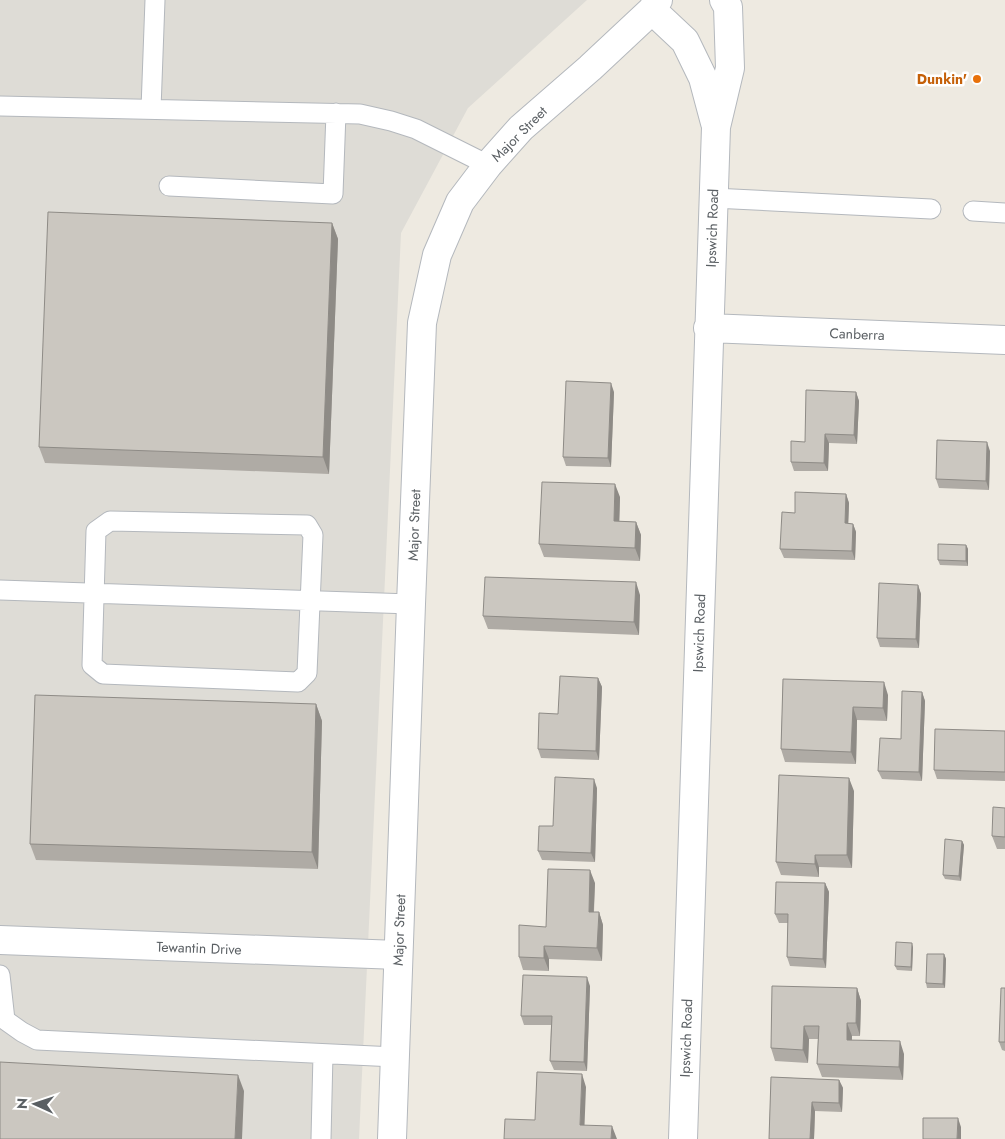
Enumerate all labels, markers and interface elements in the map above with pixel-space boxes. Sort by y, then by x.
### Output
place label: Dunkin' [917,69,967,89]
marker: Dunkin' [971,73,983,85]
street label: Major Street [487,101,552,166]
street label: Ipswich Road [701,188,723,268]
street label: Canberra [829,323,885,345]
street label: Major Street [403,488,425,561]
street label: Ipswich Road [688,593,710,673]
street label: Major Street [388,893,410,966]
street label: Tewantin Drive [156,937,242,959]
street label: Ipswich Road [675,998,697,1078]
north arrow [10,1079,60,1129]
text: N [12,1097,32,1109]

